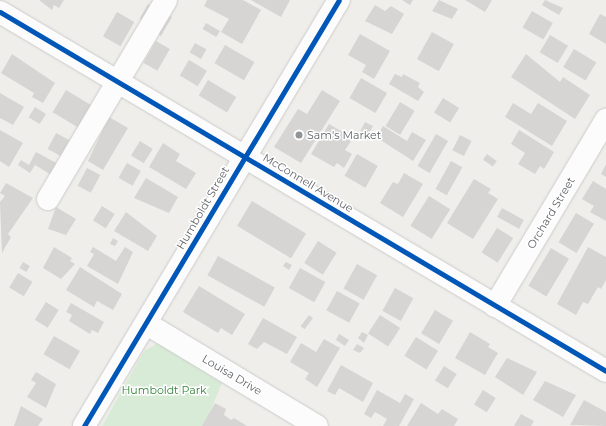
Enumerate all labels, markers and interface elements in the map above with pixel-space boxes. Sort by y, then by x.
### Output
place label: Sam's Market [307,128,381,142]
marker: Sam's Market [294,130,304,140]
street label: McConnell Avenue [260,151,356,215]
street label: Humboldt Street [174,164,232,252]
street label: Orchard Street [524,175,578,251]
street label: Louisa Drive [200,352,264,398]
park label: Humboldt Park [121,383,207,397]

